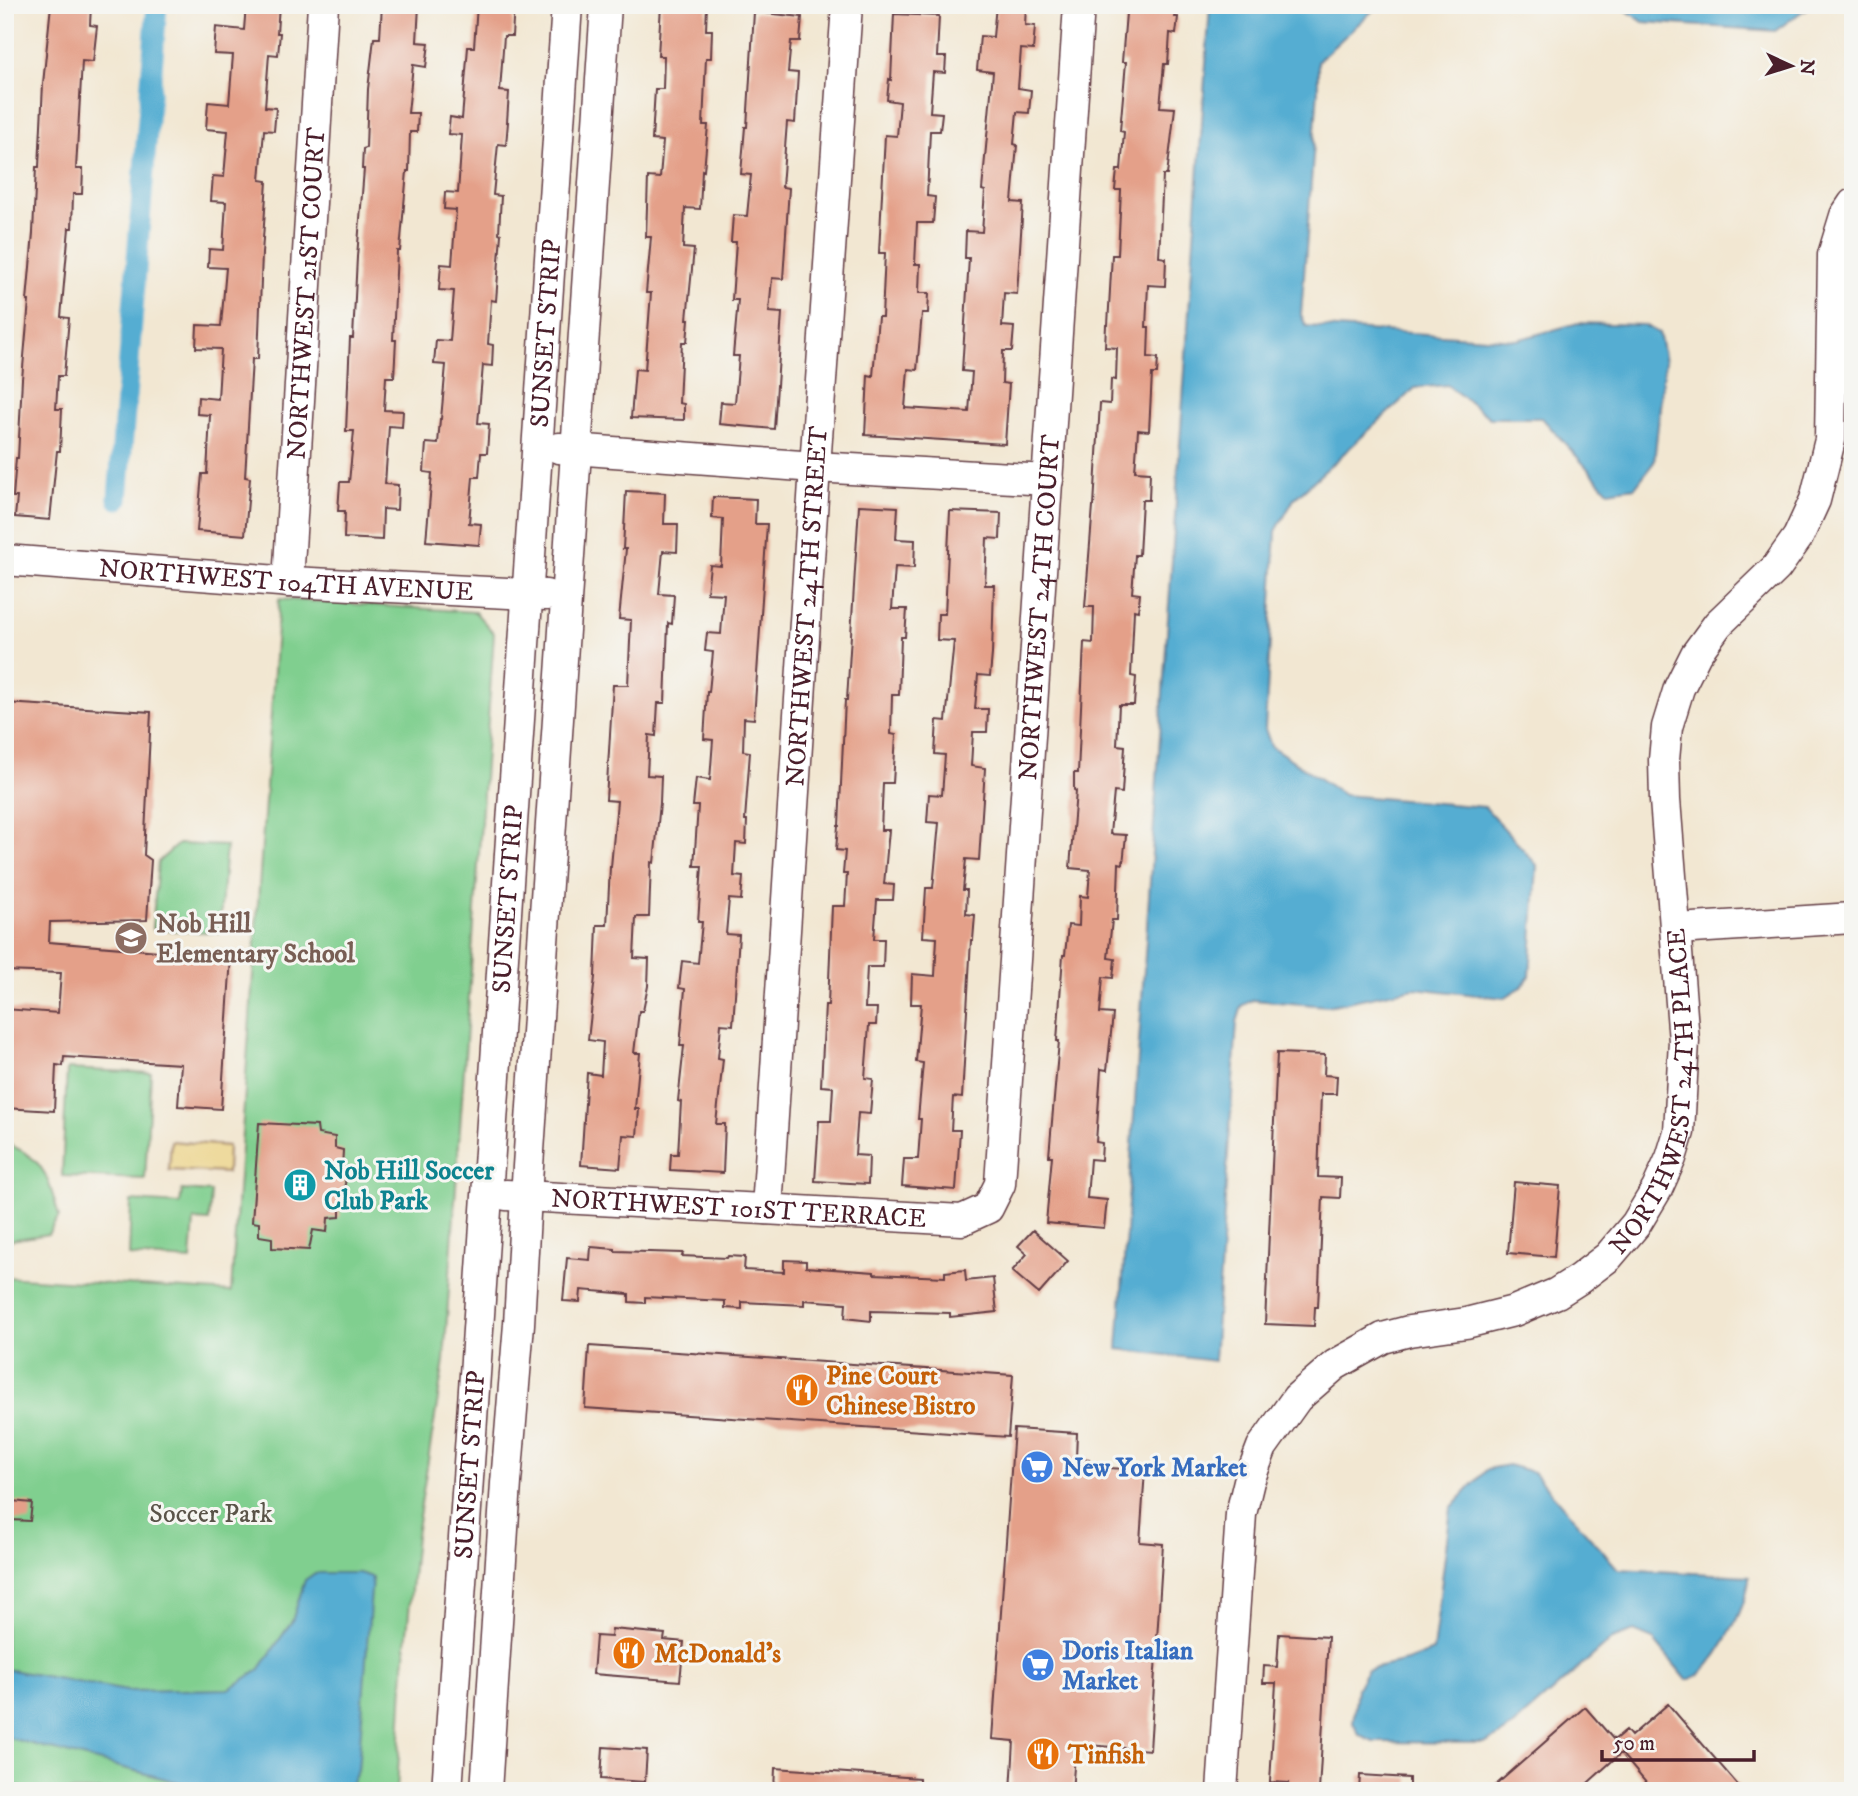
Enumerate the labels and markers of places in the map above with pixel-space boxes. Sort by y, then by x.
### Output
place label: Nob Hill Elementary School [156,908,356,971]
school or university icon: Nob Hill Elementary School [112,919,150,957]
place label: Nob Hill Soccer Club Park [324,1155,494,1218]
building icon: Nob Hill Soccer Club Park [281,1166,319,1204]
place label: Pine Court Chinese Bistro [826,1360,976,1423]
restaurant icon: Pine Court Chinese Bistro [783,1371,821,1409]
supermarket icon: New York Market [1018,1448,1056,1486]
place label: New York Market [1062,1452,1248,1485]
restaurant icon: McDonald's [610,1634,648,1672]
place label: Doris Italian Market [1062,1635,1194,1698]
place label: McDonald's [654,1638,781,1671]
supermarket icon: Doris Italian Market [1019,1646,1057,1684]
restaurant icon: Tinfish [1024,1735,1062,1773]
place label: Tinfish [1067,1739,1145,1772]

